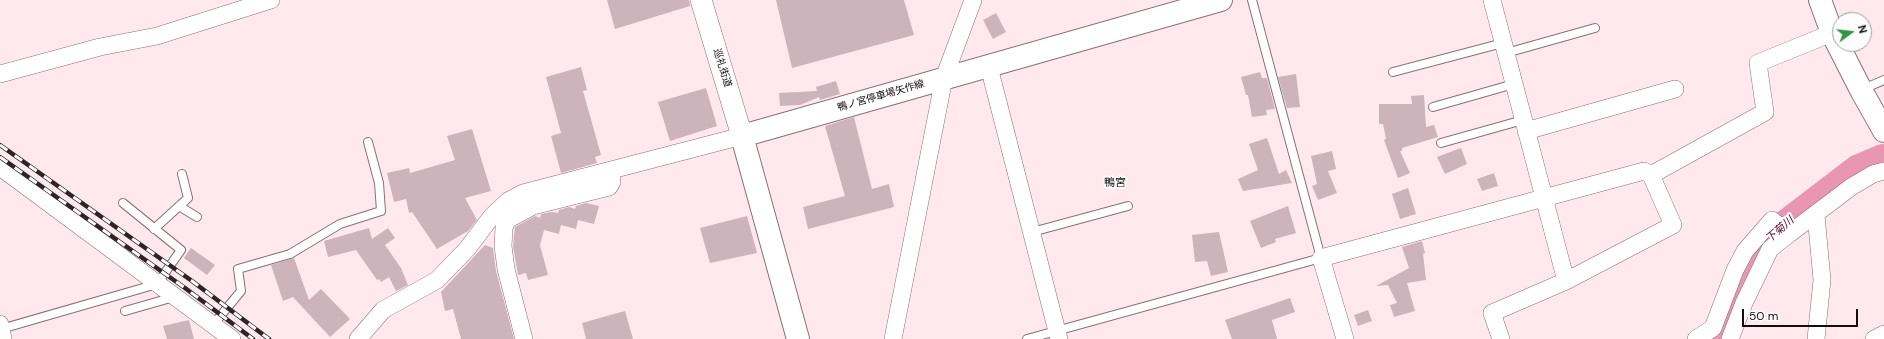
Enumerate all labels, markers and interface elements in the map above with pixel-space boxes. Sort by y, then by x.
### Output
north arrow [1832,12,1872,52]
text: N [1855,23,1870,35]
street label: 巡礼街道 [710,47,734,89]
street label: 鴨ノ宮停車場矢作線 [836,78,926,114]
district label: 鴨宮 [1104,176,1126,190]
water label: 下菊川 [1763,214,1797,246]
scale bar [1744,301,1860,327]
text: 50 m [1749,308,1778,324]

